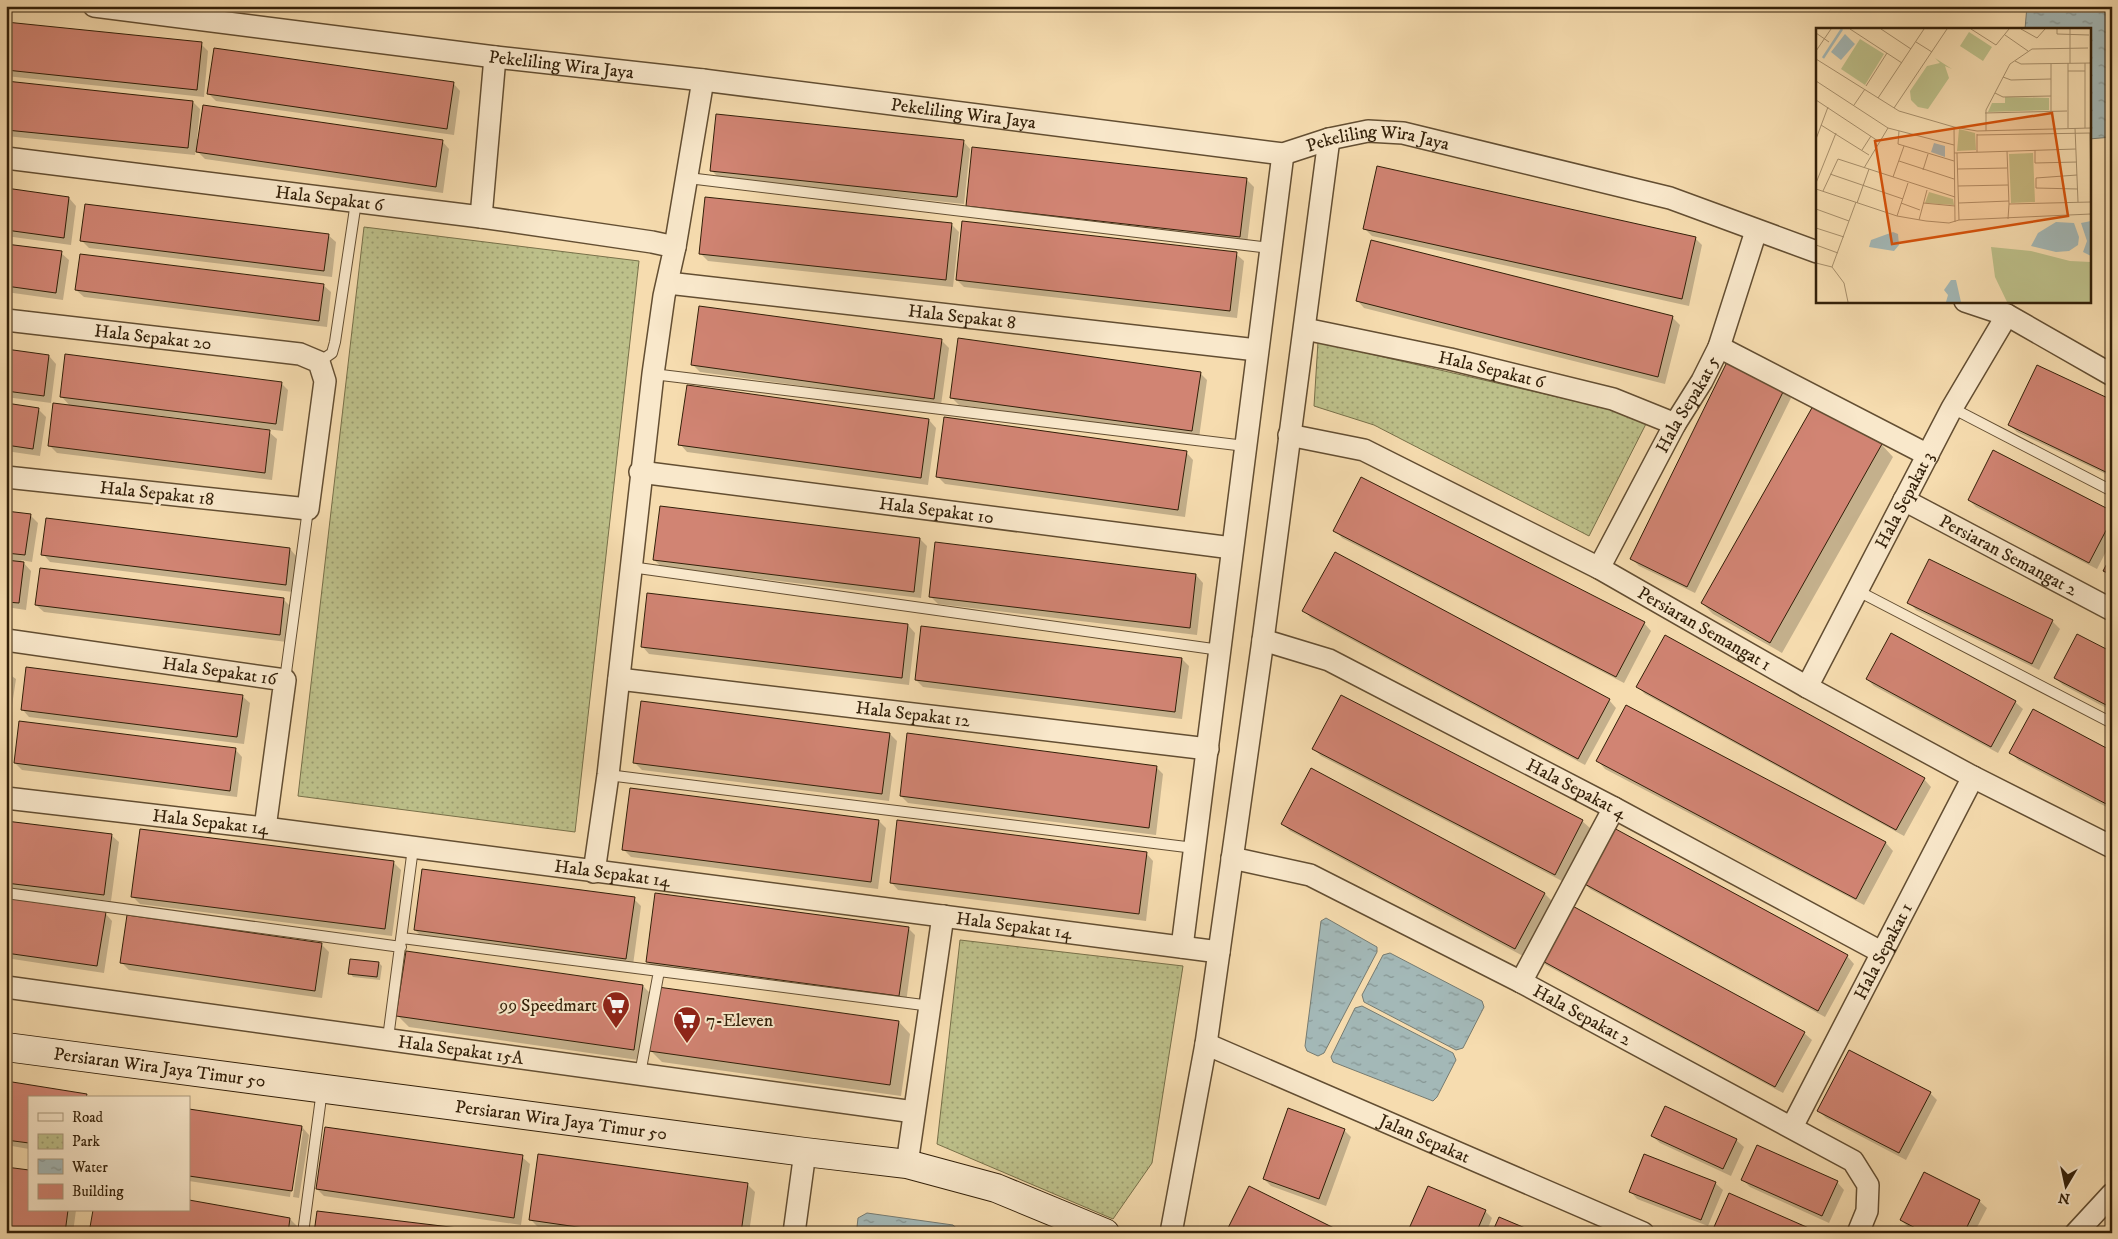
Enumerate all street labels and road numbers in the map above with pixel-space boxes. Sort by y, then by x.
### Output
street label: Pekeliling Wira Jaya [487,46,635,84]
street label: Pekeliling Wira Jaya [889,94,1037,134]
street label: Pekeliling Wira Jaya [1304,121,1452,158]
street label: Hala Sepakat 6 [274,182,385,217]
street label: Hala Sepakat 8 [907,300,1017,335]
street label: Hala Sepakat 20 [93,320,213,356]
street label: Hala Sepakat 6 [1436,347,1548,394]
street label: Hala Sepakat 5 [1652,353,1725,457]
street label: Hala Sepakat 3 [1871,448,1939,552]
street label: Hala Sepakat 18 [99,477,215,511]
street label: Hala Sepakat 10 [878,493,995,529]
street label: Persiaran Semangat 2 [1935,511,2081,602]
street label: Persiaran Semangat 1 [1633,582,1775,676]
street label: Hala Sepakat 16 [161,653,279,691]
street label: Hala Sepakat 12 [854,697,971,733]
street label: Hala Sepakat 4 [1522,754,1631,825]
street label: Hala Sepakat 14 [151,805,270,840]
street label: Hala Sepakat 14 [553,856,672,893]
street label: Hala Sepakat 1 [1850,899,1918,1004]
street label: Hala Sepakat 14 [955,908,1074,945]
street label: Hala Sepakat 2 [1529,981,1635,1051]
street label: Hala Sepakat 15A [396,1031,525,1070]
street label: Persiaran Wira Jaya Timur 50 [52,1043,267,1093]
street label: Persiaran Wira Jaya Timur 50 [454,1096,668,1146]
street label: Jalan Sepakat [1373,1109,1473,1169]

